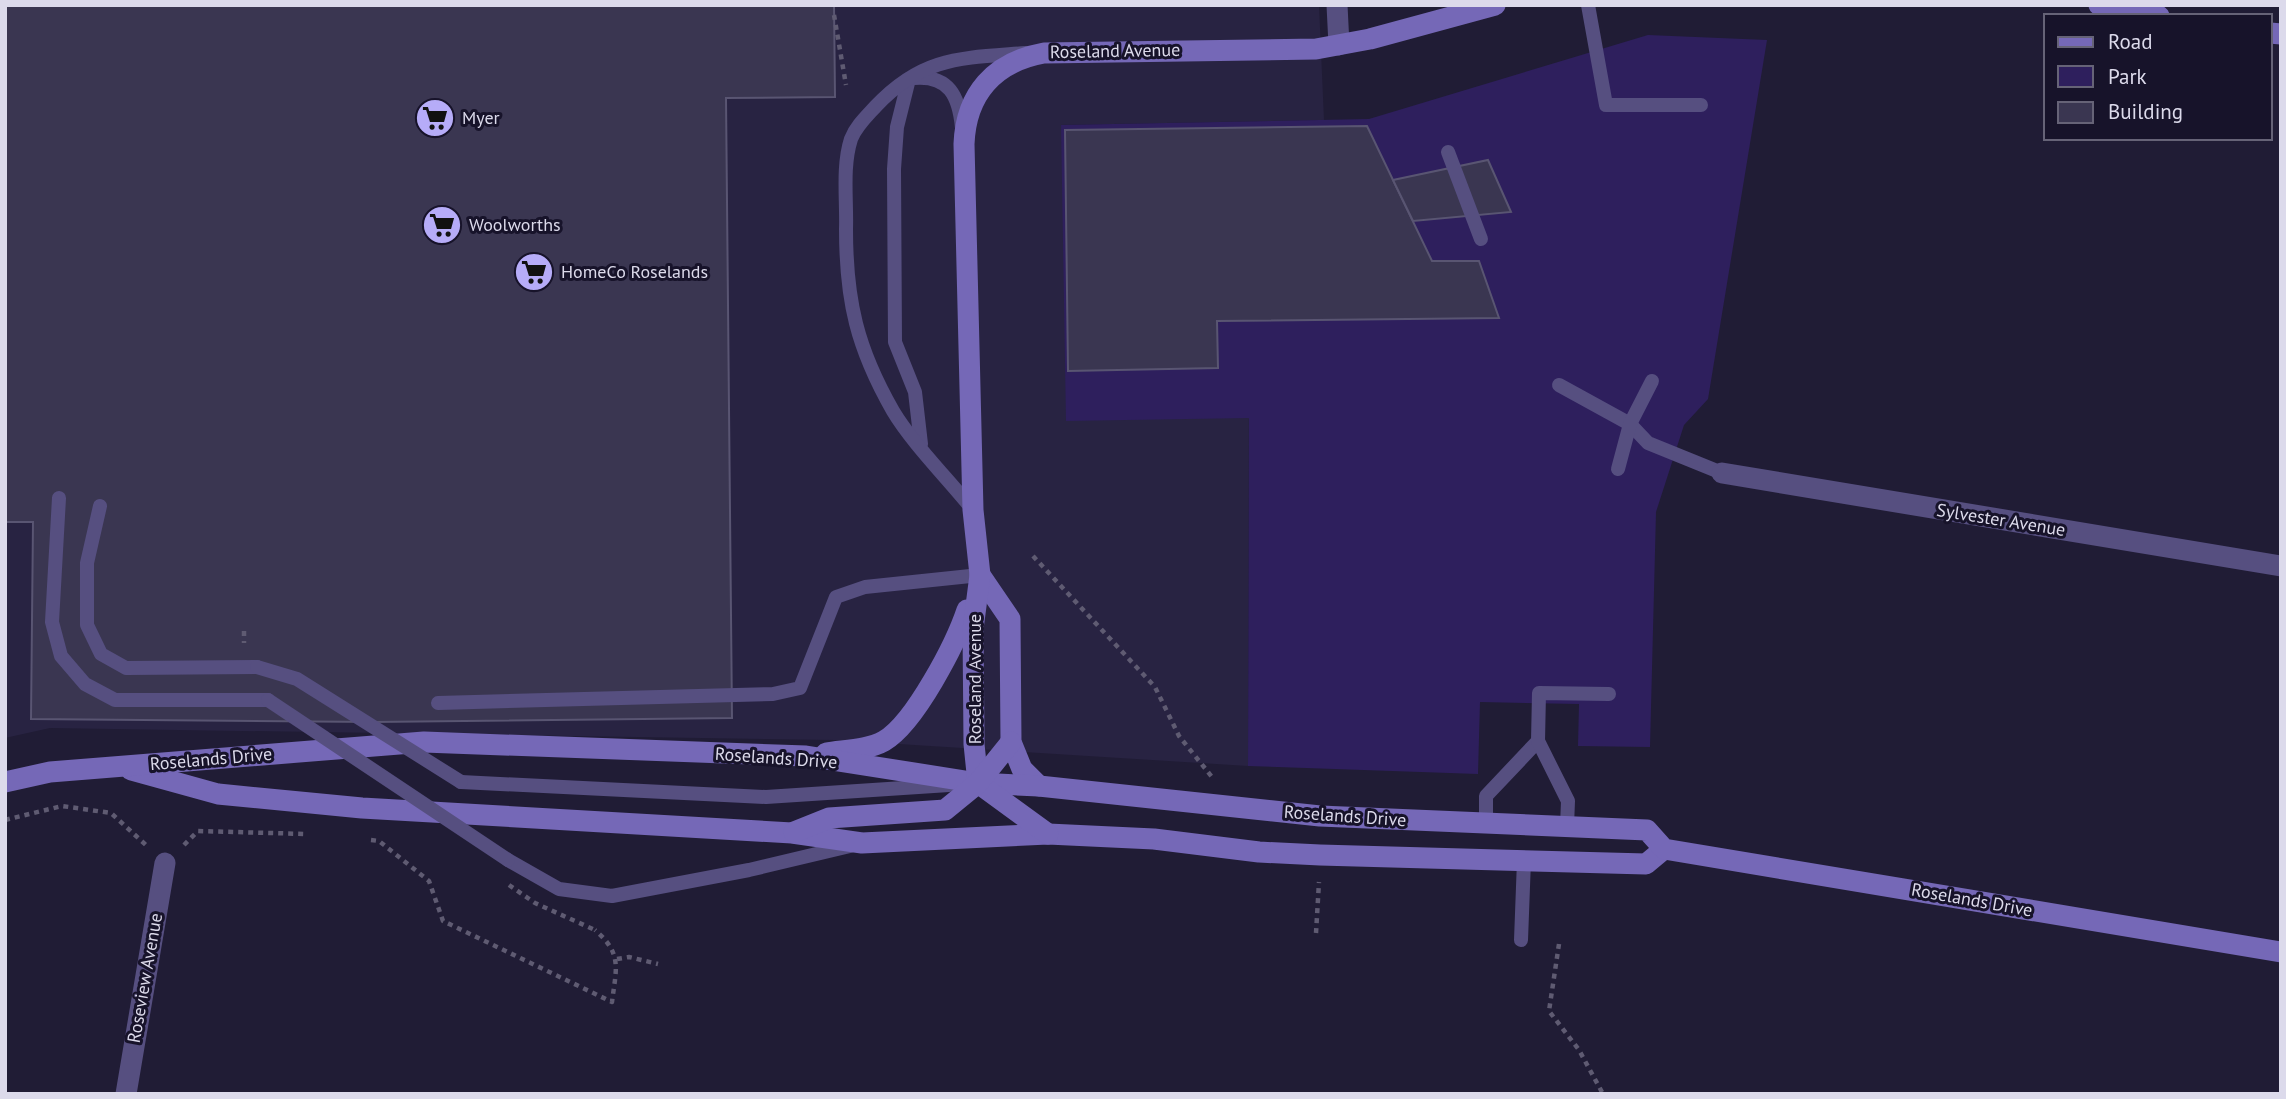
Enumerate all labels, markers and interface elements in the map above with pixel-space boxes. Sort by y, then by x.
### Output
legend [2044,14,2272,140]
text: Road [2108,28,2152,55]
street label: Roseland Avenue [1050,38,1180,63]
text: Park [2108,63,2147,90]
supermarket icon: Myer [414,97,456,139]
text: Building [2108,98,2183,125]
place label: Myer [462,106,500,129]
supermarket icon: Woolworths [421,204,463,246]
place label: Woolworths [469,213,561,236]
supermarket icon: HomeCo Roselands [513,251,555,293]
place label: HomeCo Roselands [561,260,708,283]
street label: Sylvester Avenue [1935,498,2067,541]
street label: Roseland Avenue [963,614,986,744]
street label: Roselands Drive [149,742,273,775]
street label: Roselands Drive [714,742,838,773]
street label: Roselands Drive [1283,800,1407,831]
street label: Roselands Drive [1910,878,2034,921]
street label: Roseview Avenue [122,911,167,1045]

